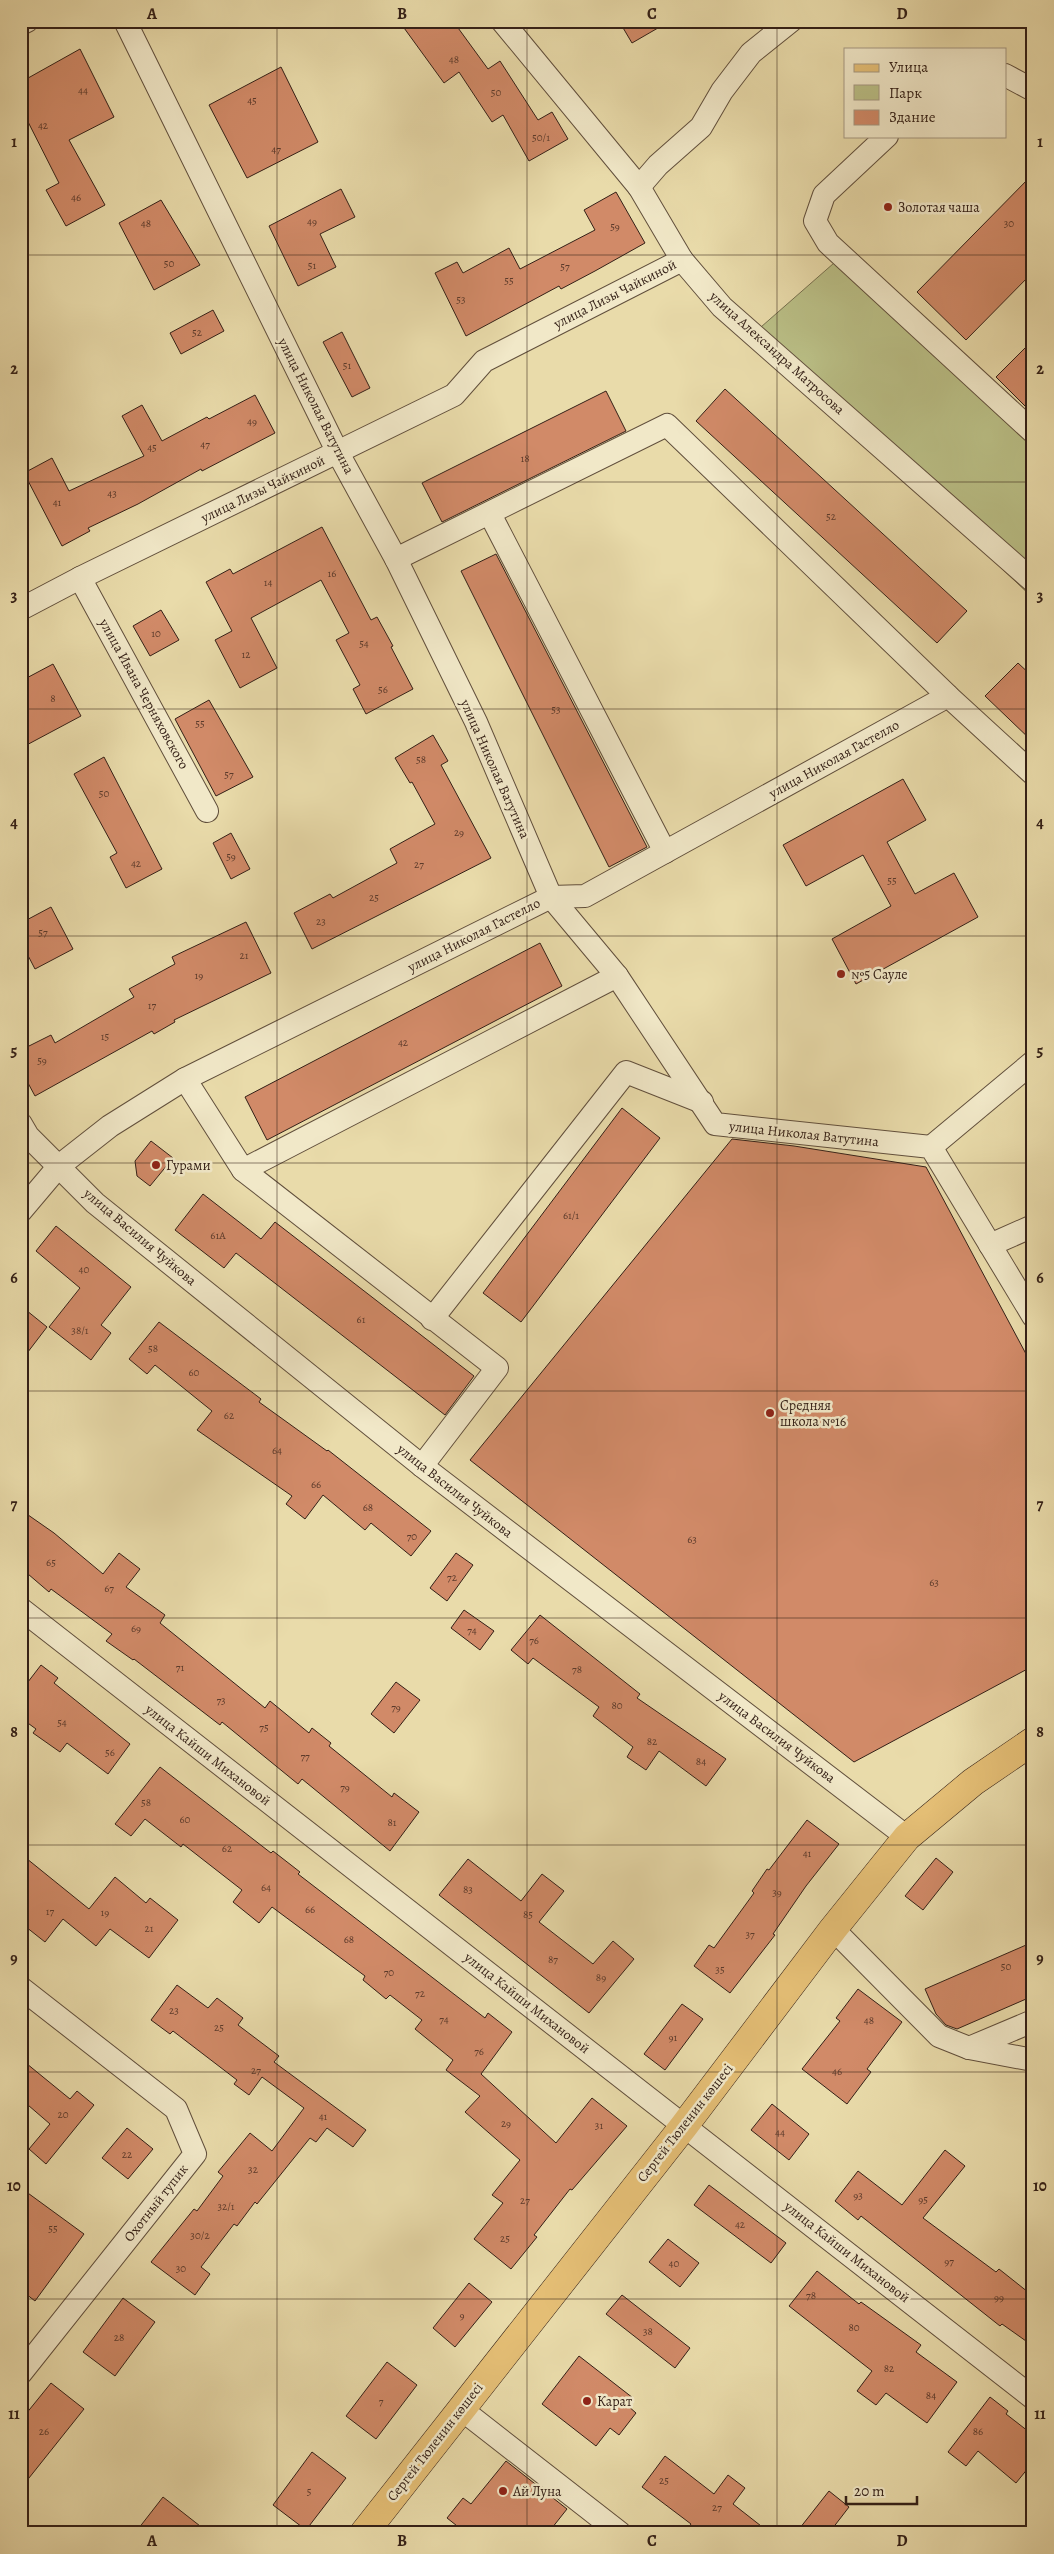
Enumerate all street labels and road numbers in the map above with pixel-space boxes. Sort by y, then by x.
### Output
street label: улица Лизы Чайкиной [549,255,680,334]
street label: улица Александра Матросова [705,286,849,419]
street label: улица Николая Ватутина [273,334,359,478]
street label: улица Лизы Чайкиной [197,451,328,528]
street label: улица Ивана Черняховского [94,614,193,773]
street label: улица Николая Ватутина [455,695,535,842]
street label: улица Николая Гастелло [765,715,903,803]
street label: улица Николая Гастелло [404,893,544,977]
street label: улица Николая Ватутина [727,1117,880,1151]
street label: улица Василия Чуйкова [79,1183,201,1290]
street label: улица Василия Чуйкова [392,1439,517,1543]
street label: улица Василия Чуйкова [714,1686,840,1788]
street label: улица Кайши Михановой [140,1699,275,1810]
street label: улица Кайши Михановой [459,1947,594,2058]
street label: Сергей Тюленин көшесі [633,2060,737,2186]
street label: Охотный тупик [120,2160,192,2246]
street label: улица Кайши Михановой [779,2196,914,2307]
street label: Сергей Тюленин көшесі [383,2379,487,2505]

